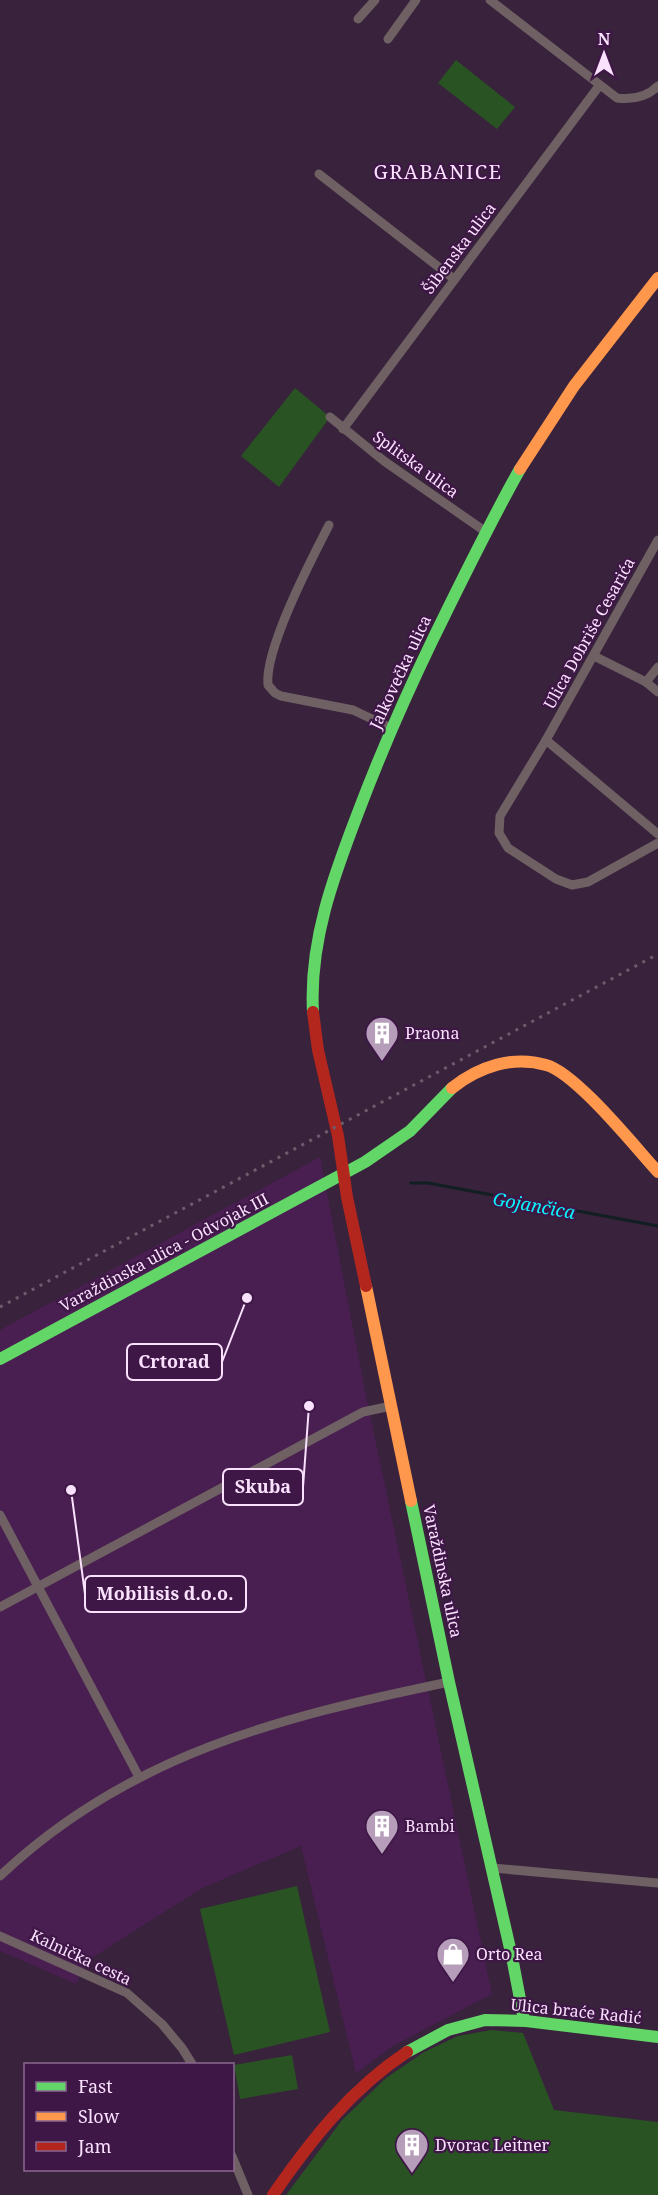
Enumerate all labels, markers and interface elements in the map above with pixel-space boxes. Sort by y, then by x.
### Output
north arrow [574,24,634,84]
text: N [598,28,611,50]
district label: GRABANICE [373,158,503,185]
street label: Šibenska ulica [417,198,501,298]
street label: Splitska ulica [369,425,463,503]
street label: Ulica Dobriše Cesarića [538,553,640,713]
street label: Jalkovečka ulica [364,611,436,733]
building icon: Praona [364,1015,400,1062]
place label: Praona [405,1022,459,1044]
water label: Gojančica [491,1186,578,1224]
street label: Varaždinska ulica - Odvojak III [56,1187,272,1317]
callout: Crtorad [127,1344,222,1380]
text: Crtorad [138,1349,210,1373]
callout: Skuba [223,1469,303,1505]
text: Skuba [235,1474,291,1498]
street label: Varaždinska ulica [418,1502,468,1640]
callout: Mobilisis d.o.o. [85,1576,246,1612]
text: Mobilisis d.o.o. [97,1581,233,1605]
building icon: Bambi [364,1808,400,1855]
place label: Bambi [405,1815,455,1837]
street label: Kalnička cesta [27,1924,135,1990]
shop icon: Orto Rea [435,1936,471,1983]
place label: Orto Rea [476,1943,543,1965]
street label: Ulica braće Radić [509,1993,643,2029]
legend [24,2063,234,2171]
text: Fast [78,2074,113,2098]
text: Slow [78,2104,120,2128]
building icon: Dvorac Leitner [394,2127,430,2174]
text: Jam [77,2134,112,2158]
place label: Dvorac Leitner [435,2134,550,2156]

